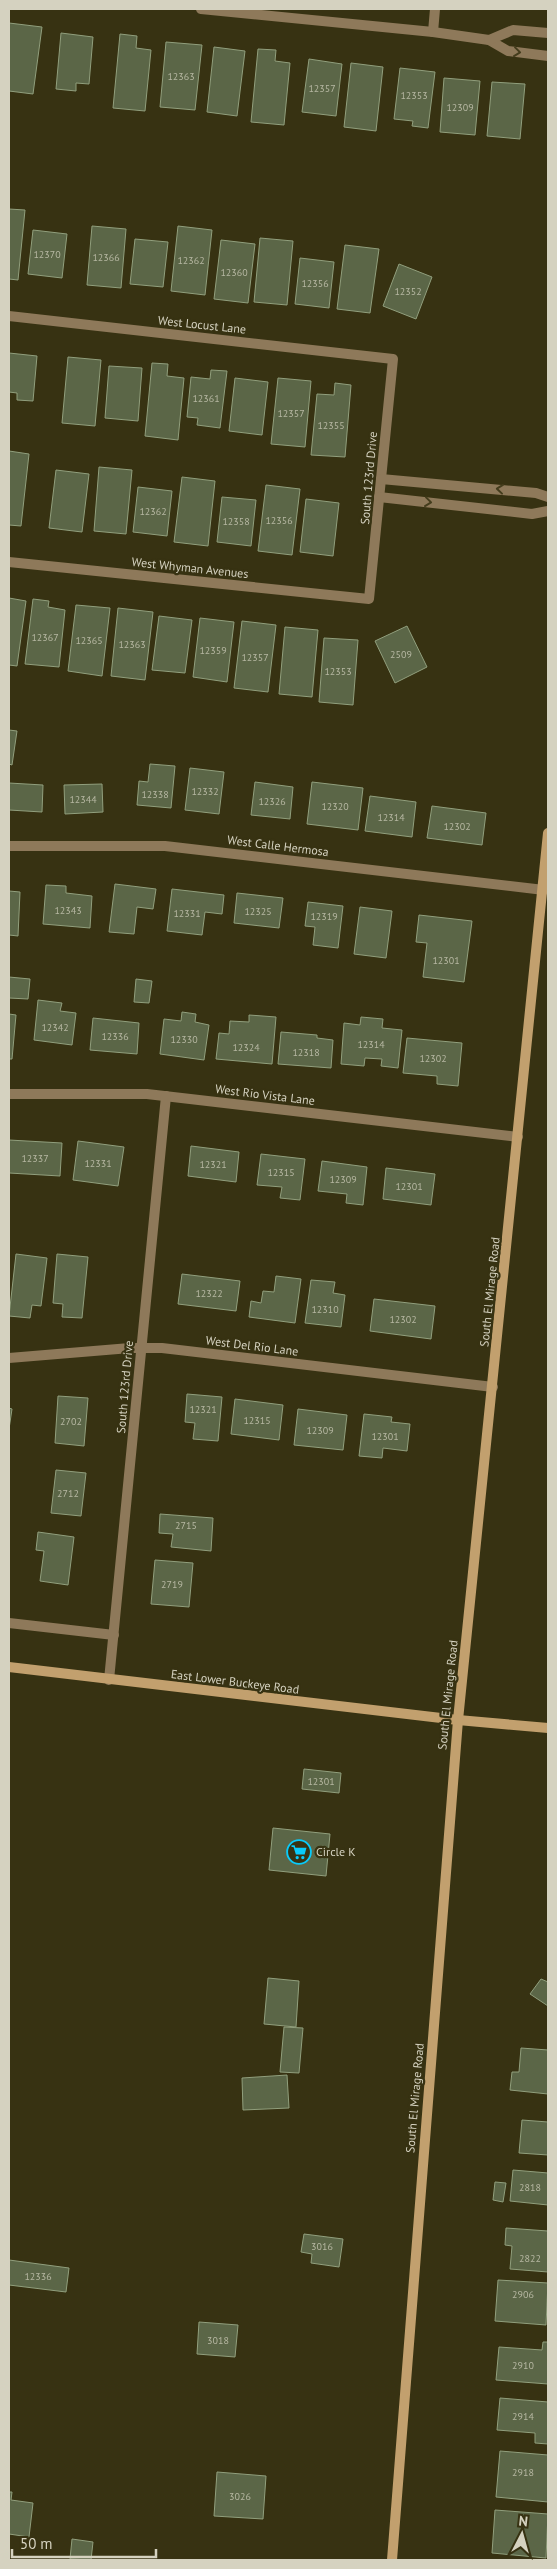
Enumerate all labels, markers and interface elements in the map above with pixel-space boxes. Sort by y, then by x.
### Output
one-way arrow [514,46,522,57]
house number: 12363 [167,70,195,83]
house number: 12357 [308,82,336,95]
house number: 12353 [400,89,428,102]
house number: 12309 [446,101,474,114]
house number: 12370 [33,248,61,261]
house number: 12366 [92,251,120,264]
house number: 12362 [177,254,205,267]
house number: 12360 [220,266,248,279]
house number: 12356 [301,277,329,290]
house number: 12352 [394,285,422,298]
street label: West Locust Lane [157,312,247,337]
house number: 12361 [192,392,220,405]
house number: 12357 [277,407,305,420]
house number: 12355 [317,419,345,432]
street label: South 123rd Drive [357,431,380,525]
one-way arrow [496,484,504,495]
one-way arrow [424,496,432,507]
house number: 12362 [139,505,167,518]
house number: 12356 [265,514,293,527]
house number: 12358 [222,515,250,528]
street label: West Whyman Avenues [131,554,249,581]
house number: 12367 [31,631,59,644]
house number: 12365 [75,634,103,647]
house number: 12363 [118,638,146,651]
house number: 12359 [199,644,227,657]
house number: 2509 [390,648,412,661]
house number: 12357 [241,651,269,664]
house number: 12353 [324,665,352,678]
house number: 12332 [191,785,219,798]
house number: 12338 [141,788,169,801]
house number: 12344 [69,793,97,806]
house number: 12326 [258,795,286,808]
house number: 12320 [321,800,349,813]
house number: 12314 [377,811,405,824]
house number: 12302 [443,820,471,833]
street label: West Calle Hermosa [226,832,330,859]
house number: 12343 [54,904,82,917]
house number: 12325 [244,905,272,918]
house number: 12331 [173,907,201,920]
house number: 12319 [310,910,338,923]
house number: 12301 [432,954,460,967]
house number: 12342 [41,1021,69,1034]
house number: 12336 [101,1030,129,1043]
house number: 12330 [170,1033,198,1046]
house number: 12314 [357,1038,385,1051]
house number: 12324 [232,1041,260,1054]
house number: 12318 [292,1046,320,1059]
house number: 12302 [419,1052,447,1065]
street label: West Rio Vista Lane [214,1081,316,1108]
house number: 12337 [21,1152,49,1165]
house number: 12331 [84,1157,112,1170]
house number: 12321 [199,1158,227,1171]
house number: 12315 [267,1166,295,1179]
house number: 12309 [329,1173,357,1186]
house number: 12301 [395,1180,423,1193]
street label: South El Mirage Road [476,1236,503,1348]
house number: 12322 [195,1287,223,1300]
house number: 12310 [311,1303,339,1316]
house number: 12302 [389,1313,417,1326]
street label: West Del Rio Lane [205,1332,299,1359]
street label: South 123rd Drive [113,1340,136,1434]
house number: 12321 [189,1403,217,1416]
house number: 12315 [243,1414,271,1427]
house number: 2702 [60,1415,82,1428]
house number: 12309 [306,1424,334,1437]
house number: 12301 [371,1430,399,1443]
house number: 2712 [57,1487,79,1500]
house number: 2715 [175,1519,197,1532]
house number: 2719 [161,1578,183,1591]
street label: South El Mirage Road [434,1639,461,1751]
street label: East Lower Buckeye Road [170,1666,300,1697]
house number: 12301 [307,1775,335,1788]
supermarket icon: Circle K [286,1839,312,1865]
place label: Circle K [316,1844,356,1859]
street label: South El Mirage Road [402,2042,427,2153]
house number: 2818 [519,2181,541,2194]
house number: 3016 [311,2240,333,2253]
house number: 2822 [519,2252,541,2265]
house number: 12336 [24,2270,52,2283]
house number: 2906 [512,2288,534,2301]
house number: 3018 [207,2334,229,2347]
house number: 2910 [512,2359,534,2372]
house number: 2914 [512,2410,534,2423]
house number: 2918 [512,2466,534,2479]
house number: 3026 [229,2490,251,2503]
north arrow [497,2509,547,2559]
text: N [518,2512,529,2531]
scale bar [12,2526,156,2558]
text: 50 m [20,2534,53,2553]

